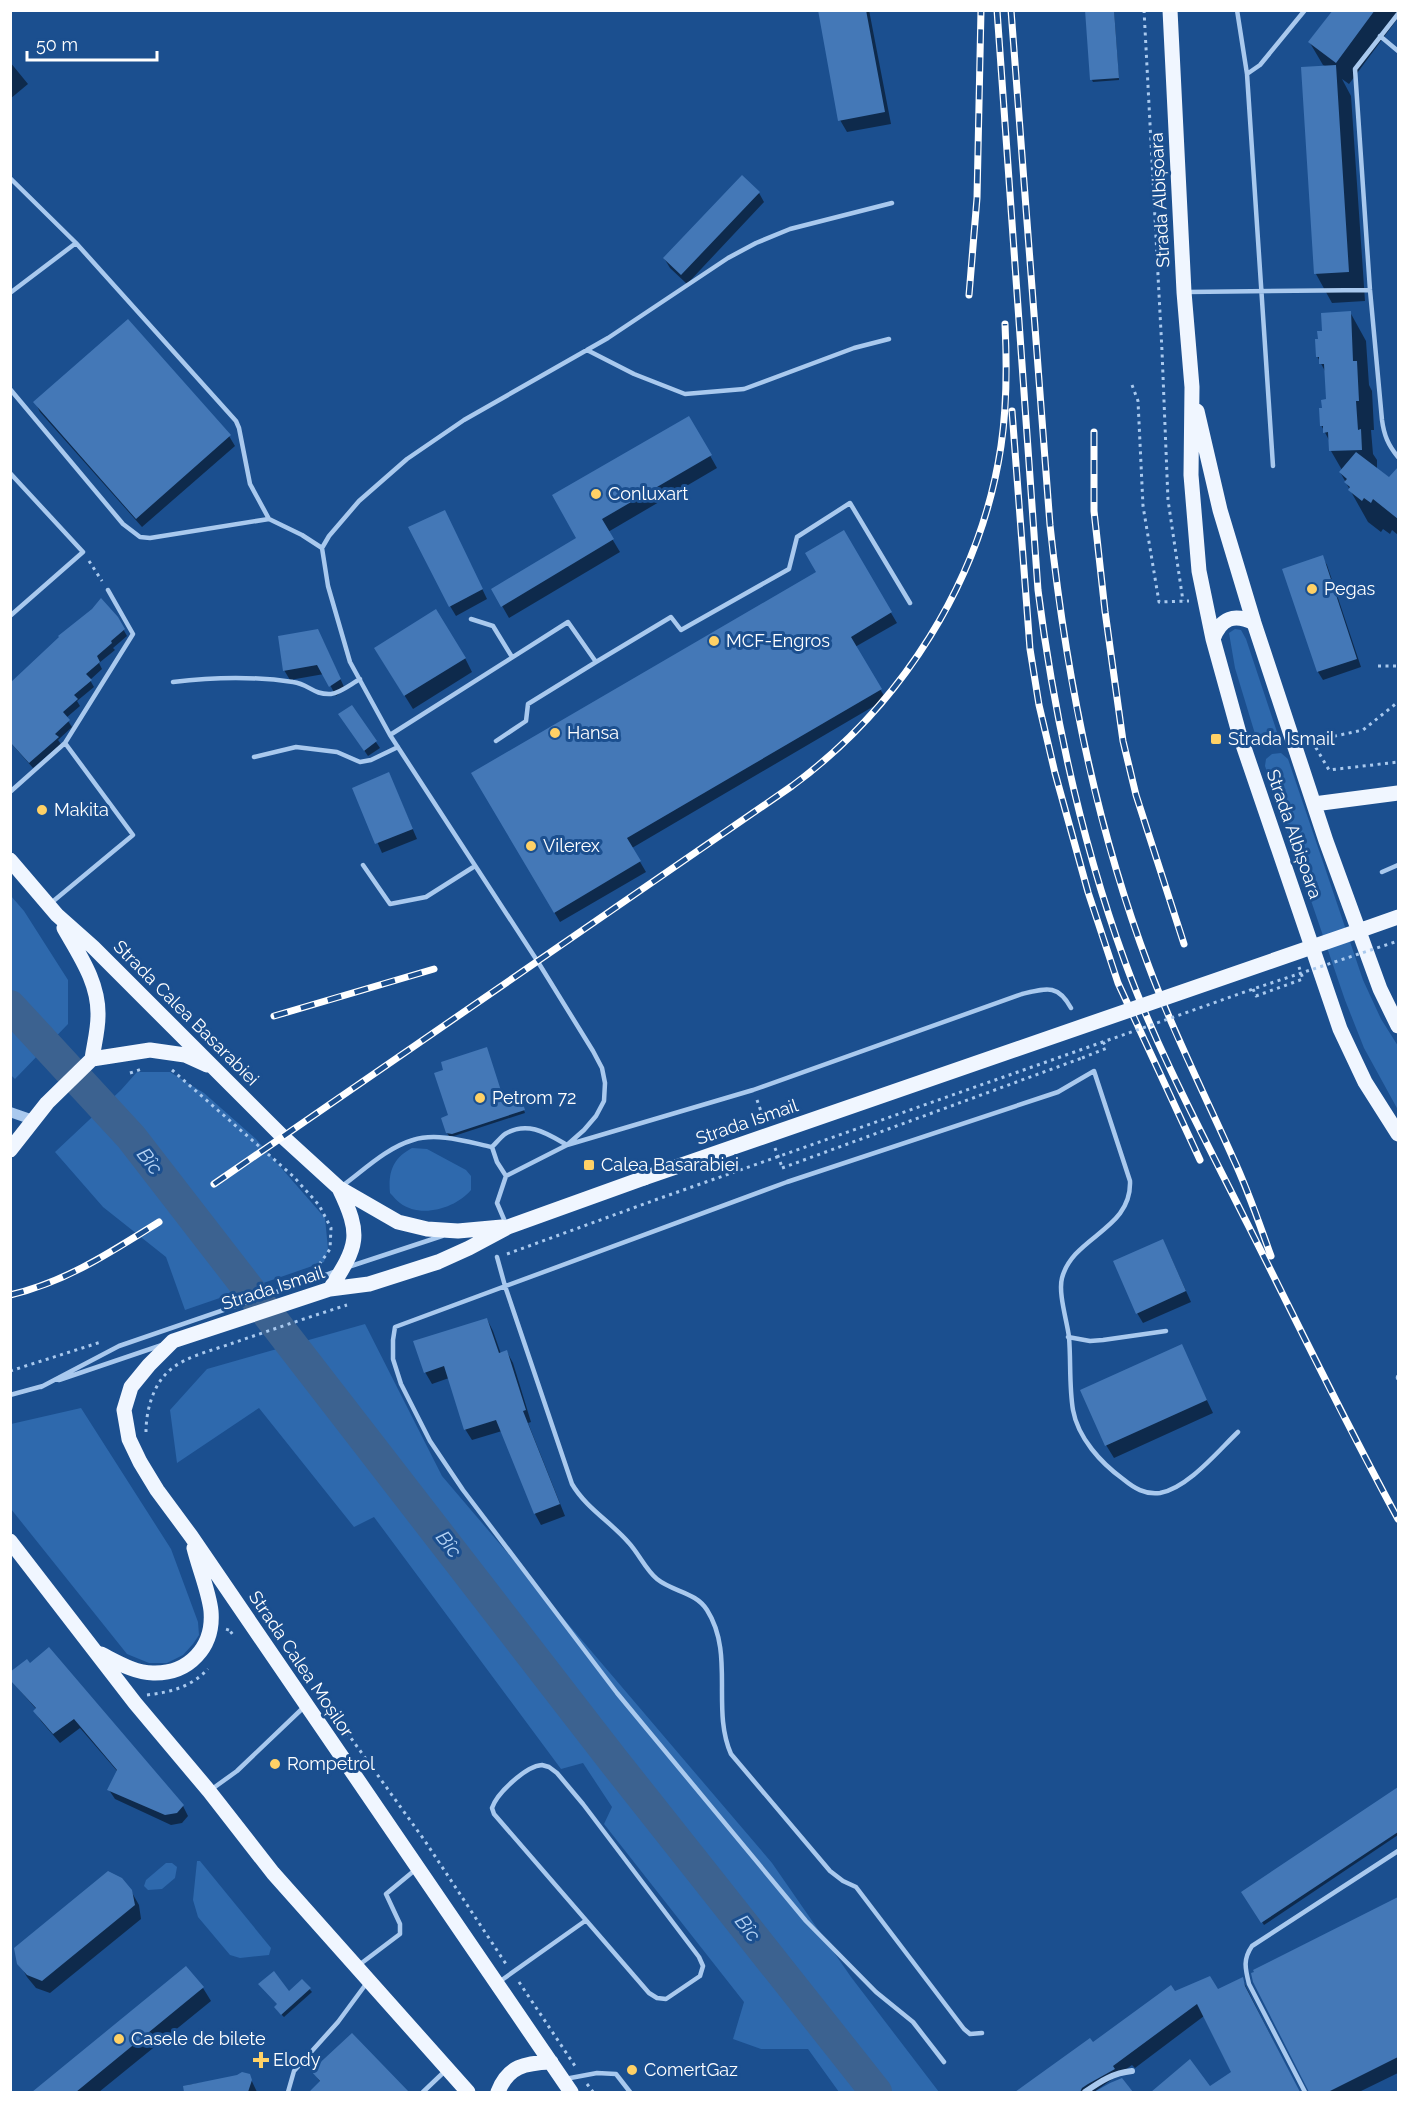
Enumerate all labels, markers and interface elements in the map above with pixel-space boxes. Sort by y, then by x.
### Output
scale bar [27,24,158,62]
text: 50 m [36,34,78,55]
street label: Strada Albișoara [1145,132,1174,268]
place label: Conluxart [608,483,688,504]
marker: Conluxart [589,487,603,501]
place label: Pegas [1324,578,1376,599]
marker: Pegas [1305,582,1319,596]
place label: MCF-Engros [726,630,830,651]
marker: MCF-Engros [707,634,721,648]
place label: Hansa [567,722,619,743]
marker: Hansa [548,726,562,740]
place label: Strada Ismail [1228,728,1335,749]
marker: Strada Ismail [1209,732,1223,746]
street label: Strada Albișoara [1263,766,1326,901]
place label: Makita [54,799,109,820]
marker: Makita [35,803,49,817]
place label: Vilerex [543,835,600,856]
marker: Vilerex [524,839,538,853]
street label: Strada Calea Basarabiei [109,936,263,1090]
place label: Petrom 72 [492,1087,576,1108]
marker: Petrom 72 [473,1091,487,1105]
street label: Strada Ismail [693,1094,801,1149]
water label: Bîc [132,1143,168,1180]
place label: Calea Basarabiei [601,1154,739,1175]
marker: Calea Basarabiei [582,1158,596,1172]
street label: Strada Ismail [219,1261,327,1314]
water label: Bîc [431,1526,467,1563]
street label: Strada Calea Moșilor [245,1587,358,1741]
place label: Rompetrol [287,1753,375,1774]
marker: Rompetrol [268,1757,282,1771]
water label: Bîc [730,1910,766,1947]
place label: Casele de bilete [131,2028,266,2049]
marker: Casele de bilete [112,2032,126,2046]
place label: Elody [273,2049,321,2070]
marker: Elody [254,2053,268,2067]
place label: ComertGaz [644,2059,738,2080]
marker: ComertGaz [625,2063,639,2077]

